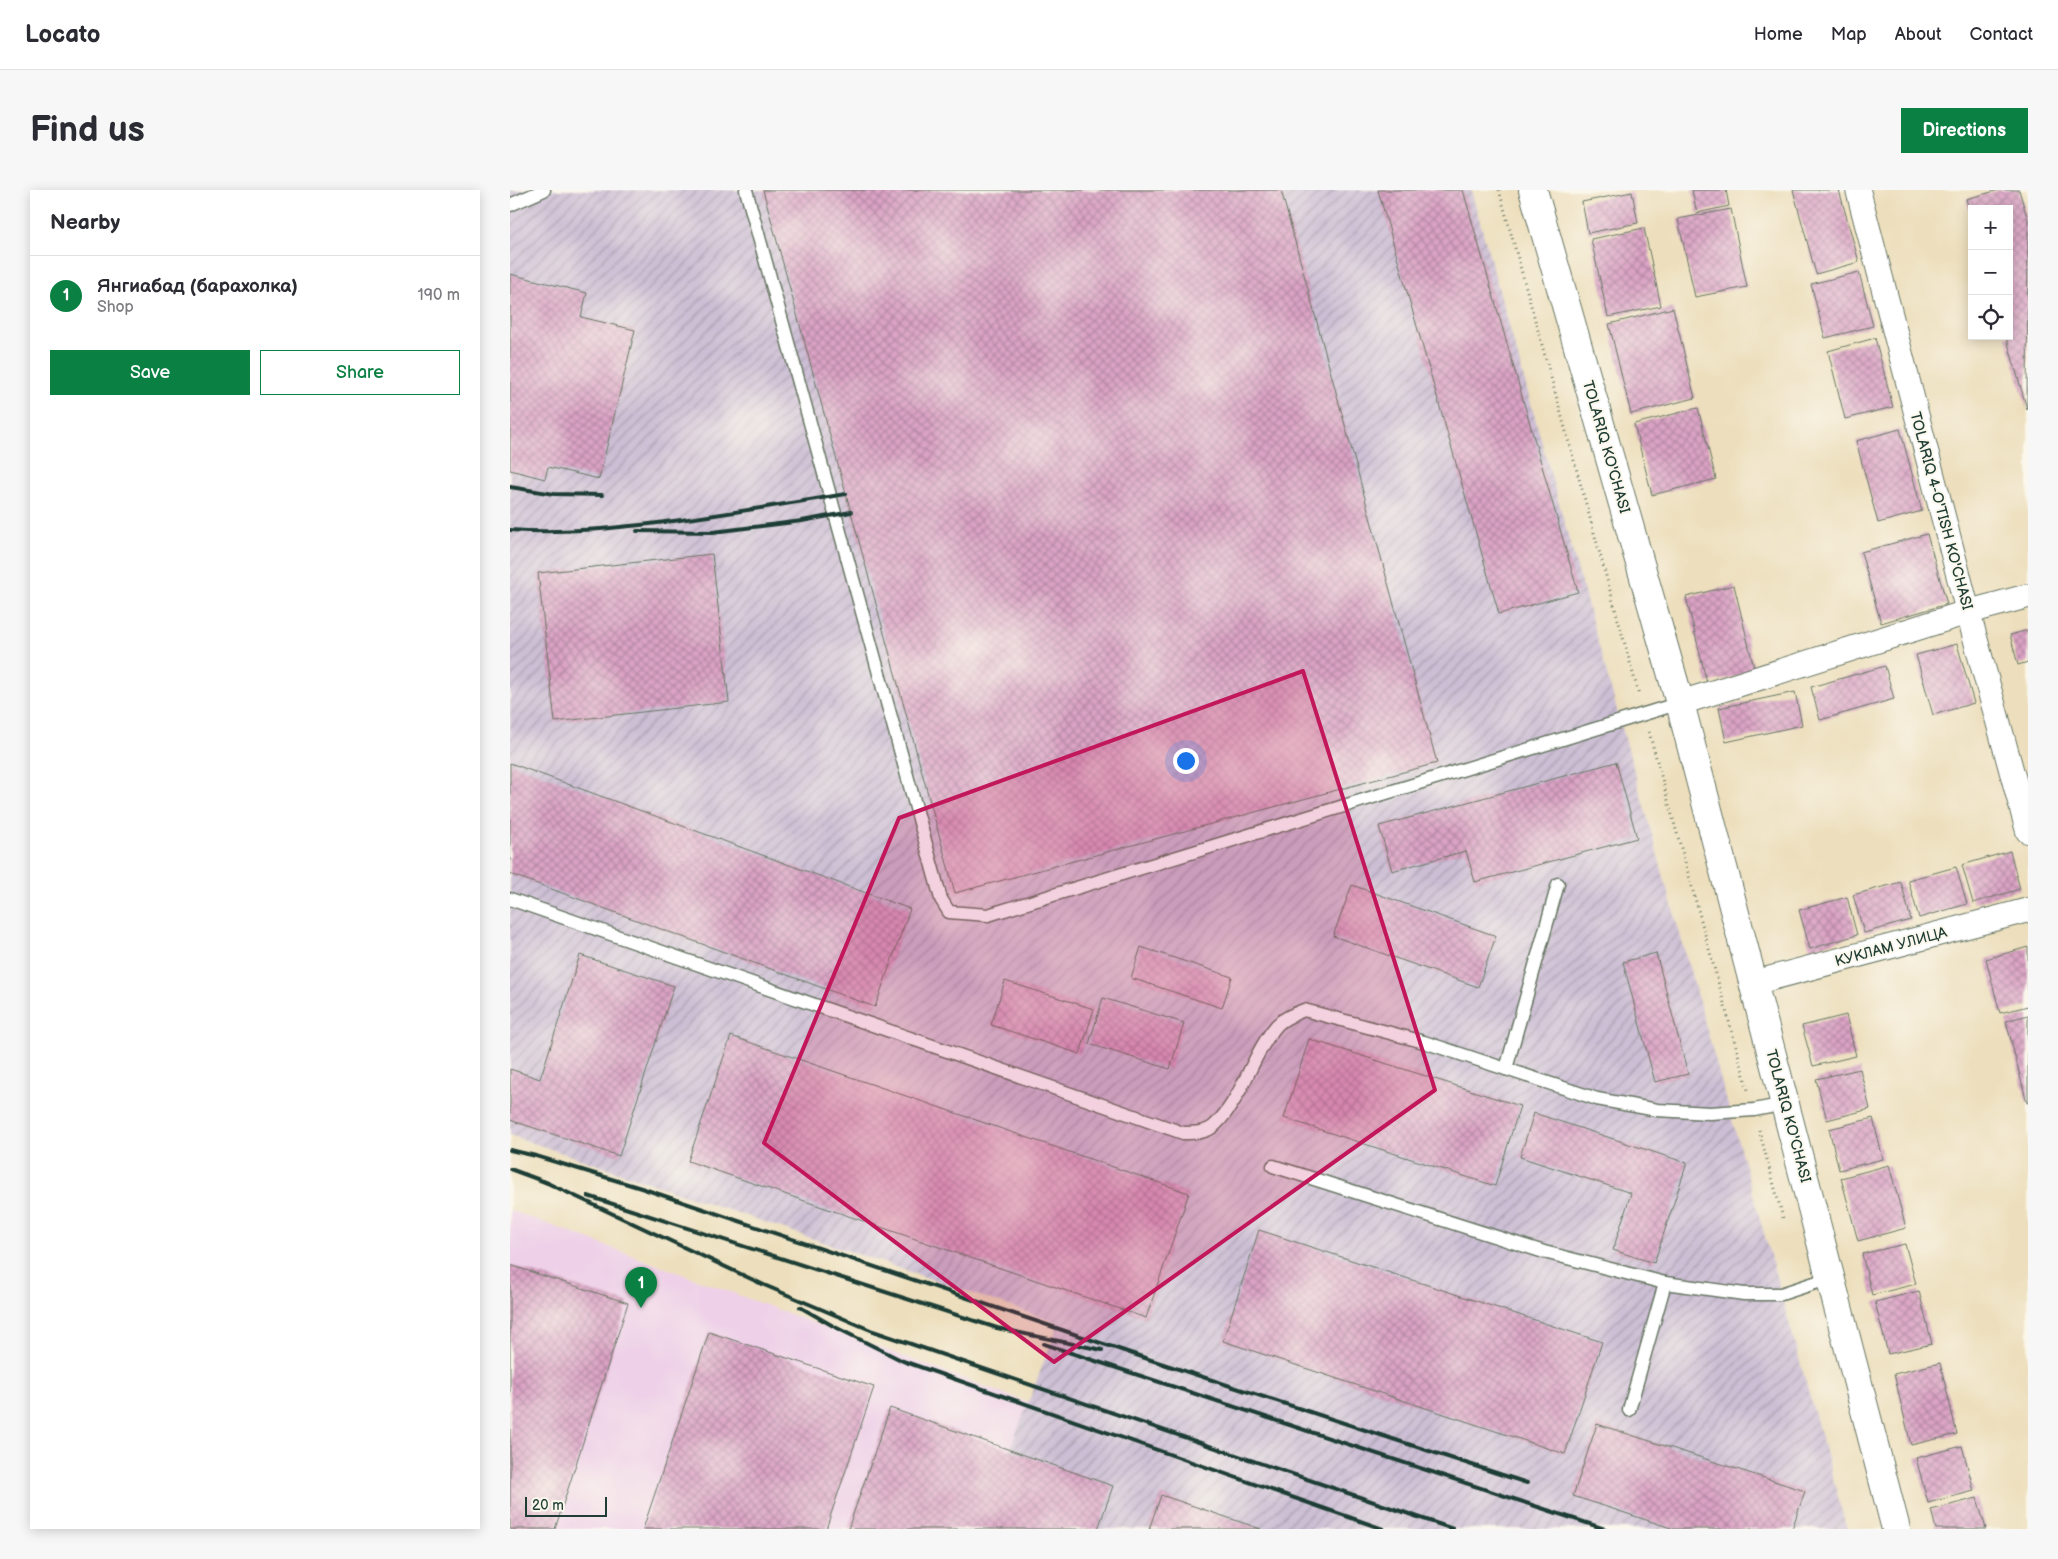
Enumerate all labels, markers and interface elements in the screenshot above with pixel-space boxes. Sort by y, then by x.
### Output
text: Locato [25,20,100,49]
text: Home [1754,24,1803,45]
text: Map [1831,24,1867,45]
text: About [1895,24,1942,45]
text: Contact [1970,24,2033,45]
button: Directions [1901,108,2028,153]
text: Find us [30,109,145,152]
map controls [1968,205,2013,340]
button: + [1968,205,2013,250]
text: Nearby [50,210,120,235]
button: − [1968,250,2013,295]
text: Янгиабад (барахолка) [97,275,298,298]
text: 1 [63,286,69,305]
text: 190 m [418,286,460,305]
button: locate [1968,295,2013,340]
text: Shop [97,298,134,317]
button: Save [50,350,250,395]
button: Share [260,350,460,395]
street label: TOLARIQ KO'CHASI [1578,378,1634,516]
street label: TOLARIQ 4-O'TISH KO'CHASI [1905,410,1977,612]
your location [1173,748,1199,774]
street label: КУКЛАМ УЛИЦА [1833,923,1950,971]
street label: TOLARIQ KO'CHASI [1761,1047,1815,1185]
pin: 1 [625,1267,657,1308]
scale bar [525,1494,608,1517]
text: 20 m [532,1497,564,1514]

